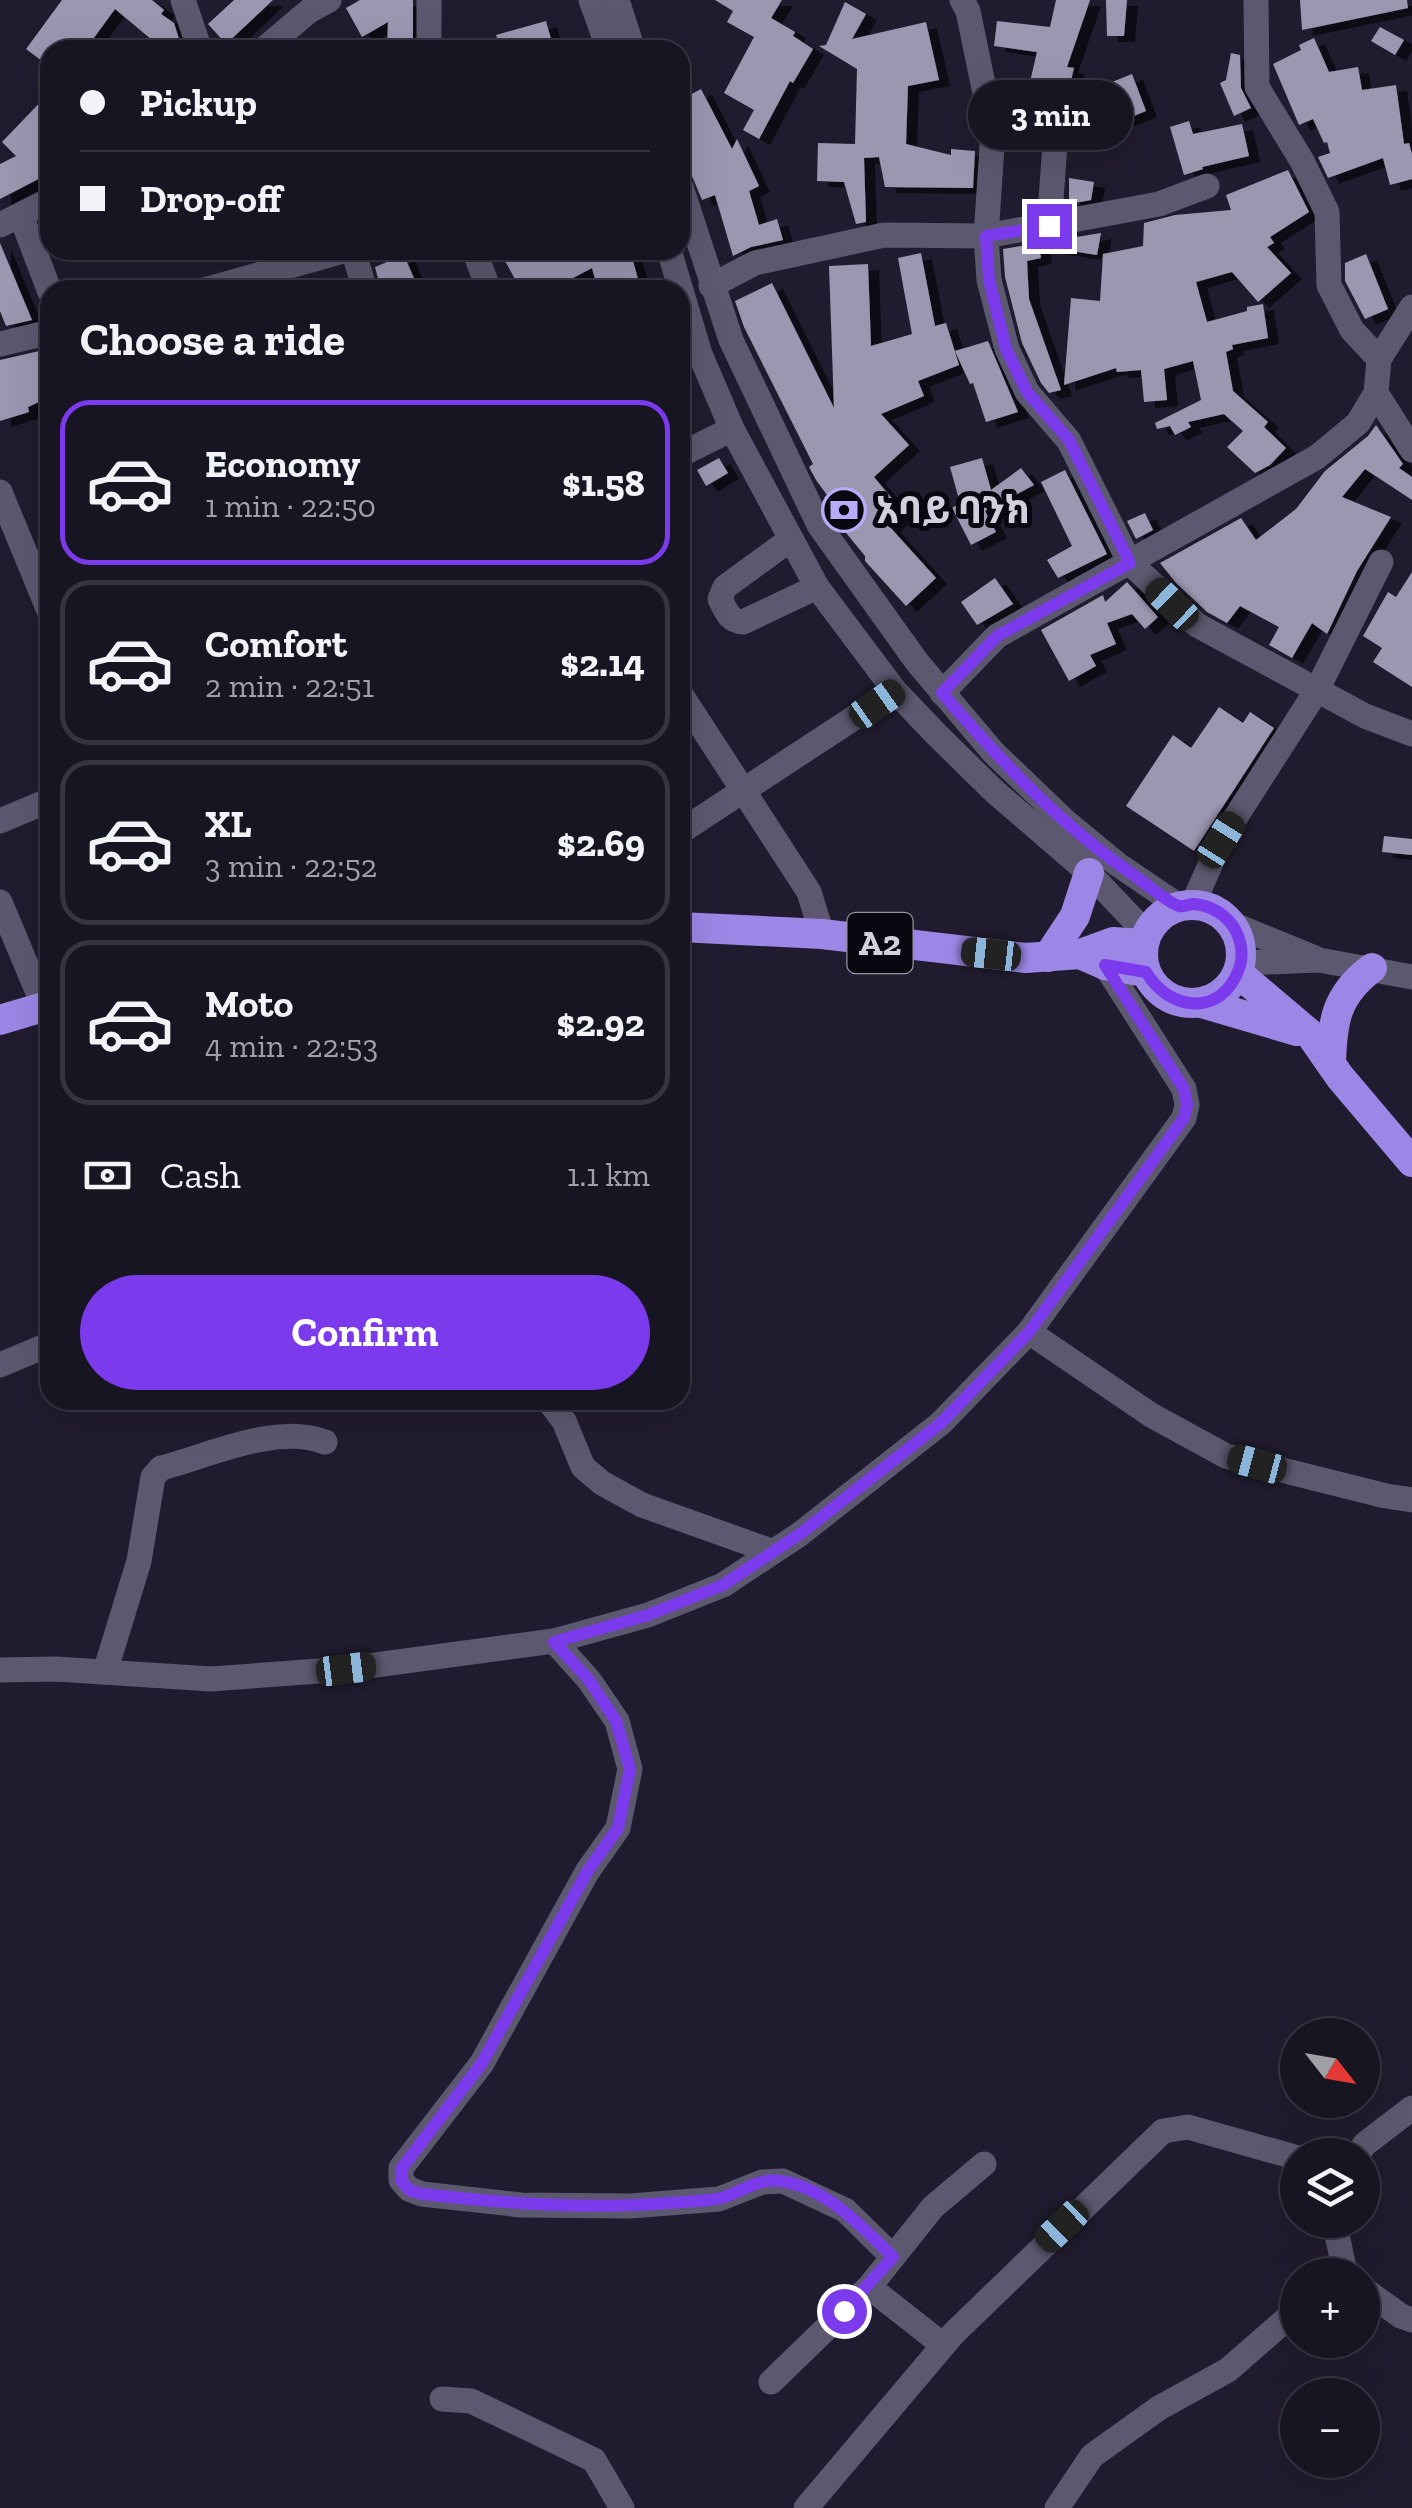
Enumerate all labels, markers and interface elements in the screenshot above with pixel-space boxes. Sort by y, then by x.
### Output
text: Pickup [140,80,257,126]
callout: 3 min [966,81,1132,151]
text: 3 min [1011,96,1090,134]
text: Drop-off [140,176,281,222]
route end [1027,204,1072,249]
text: Choose a ride [80,313,345,367]
icon: car [85,438,175,528]
text: Economy [205,441,360,487]
text: $1.58 [562,460,645,506]
text: 1 min · 22:50 [205,487,376,525]
bank icon: አባይ ባንክ [821,487,867,533]
place label: አባይ ባንክ [876,487,1030,533]
car [1140,572,1204,636]
icon: car [85,618,175,708]
text: Comfort [205,621,347,667]
text: $2.14 [560,640,645,686]
text: 2 min · 22:51 [205,667,374,705]
car [844,675,910,733]
icon: car [85,798,175,888]
text: XL [205,801,252,847]
car [1192,807,1250,873]
text: $2.69 [557,820,645,866]
text: 3 min · 22:52 [205,847,377,885]
road number: A2 [848,913,912,973]
car [960,936,1022,972]
icon: car [85,978,175,1068]
text: Moto [205,981,293,1027]
text: $2.92 [557,1000,645,1046]
text: 4 min · 22:53 [205,1027,378,1065]
icon: cash [80,1148,135,1203]
text: Cash [160,1152,241,1198]
text: 1.1 km [567,1156,650,1194]
button: Confirm [80,1275,650,1390]
car [1224,1442,1290,1486]
car [314,1650,378,1688]
north arrow [1280,2018,1380,2118]
map controls [1280,2018,1380,2478]
button: layers [1280,2138,1380,2238]
car [1030,2194,1094,2258]
button: + [1280,2258,1380,2358]
route start [822,2289,867,2334]
button: − [1280,2378,1380,2478]

